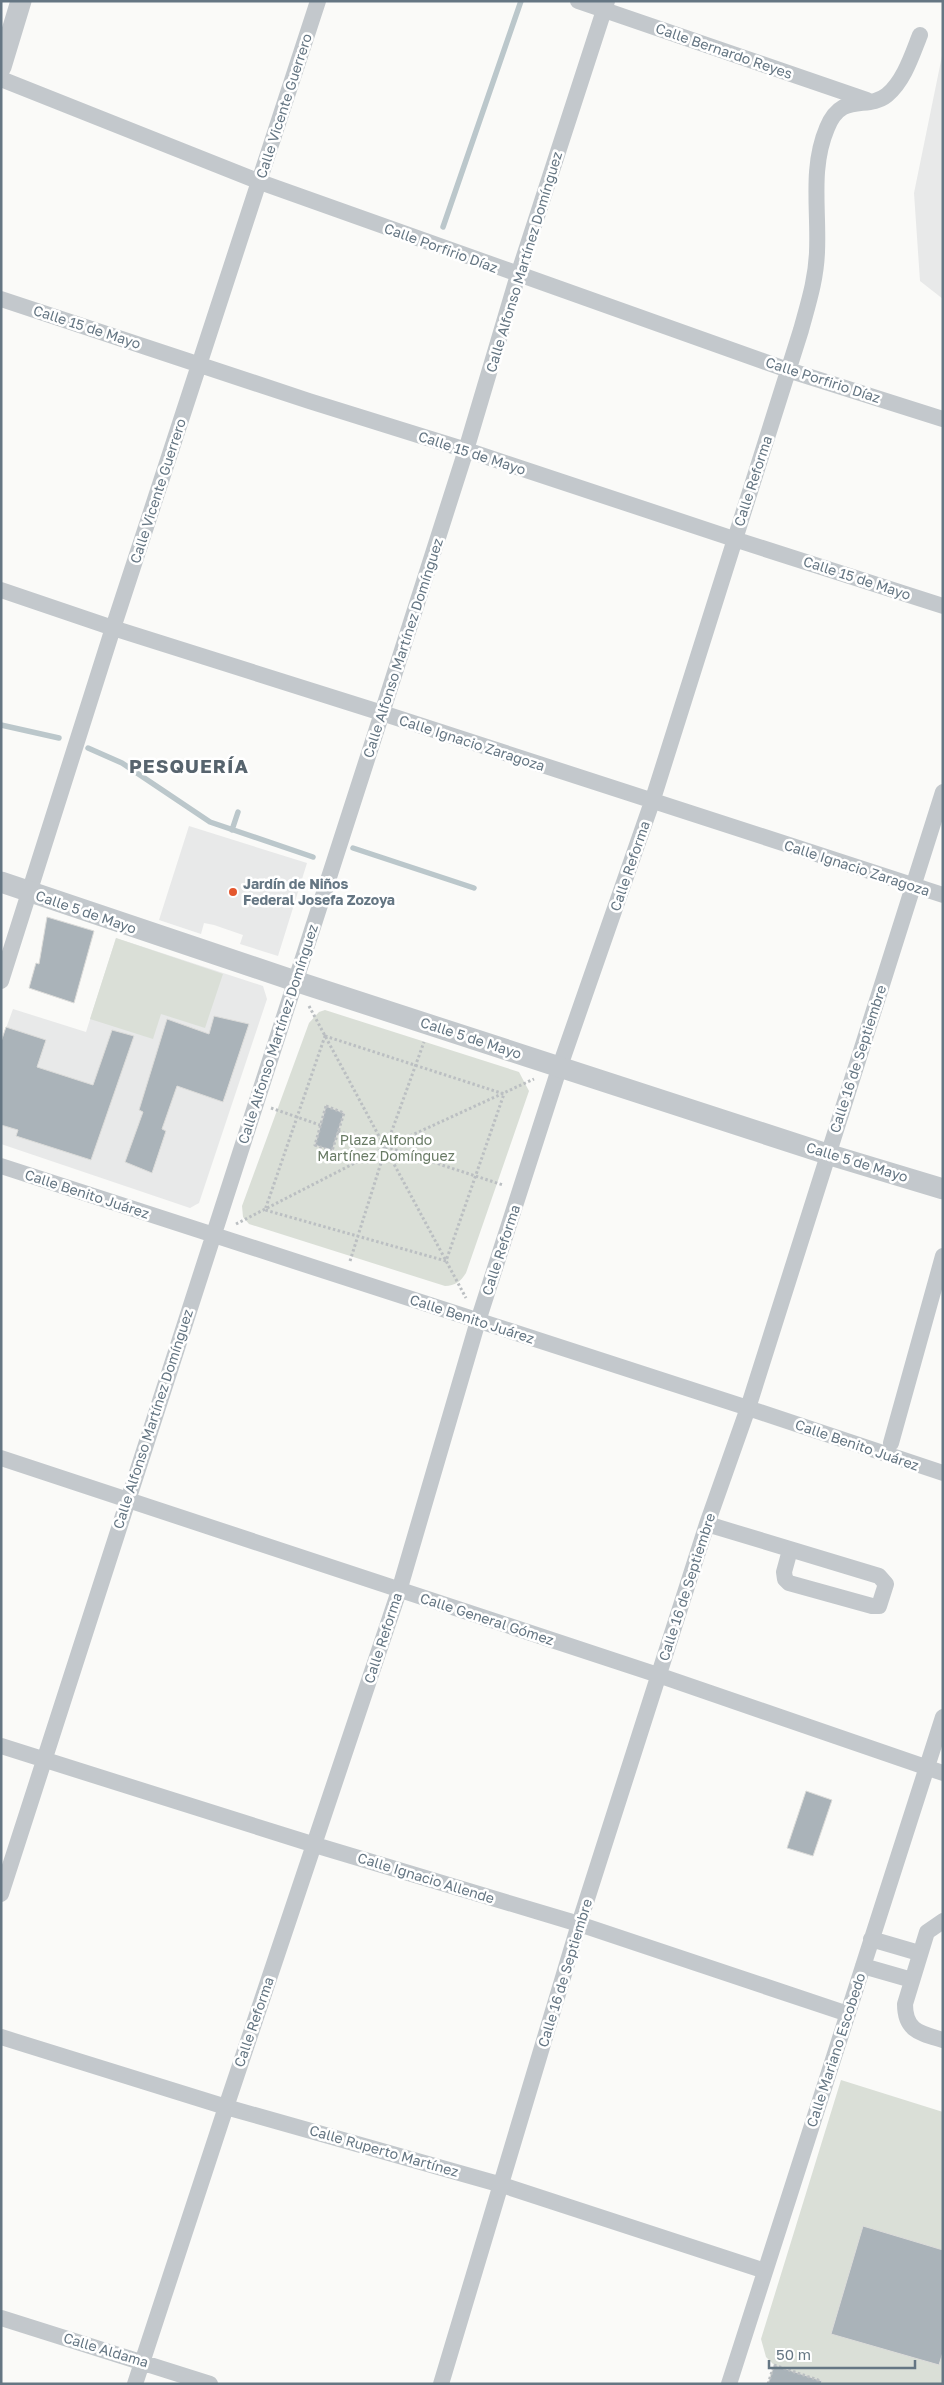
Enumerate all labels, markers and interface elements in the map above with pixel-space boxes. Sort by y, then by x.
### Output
street label: Calle Bernardo Reyes [654,19,795,82]
street label: Calle Vicente Guerrero [252,31,315,181]
street label: Calle Alfonso Martínez Domínguez [482,149,565,374]
street label: Calle Porfirio Díaz [382,219,500,276]
street label: Calle 15 de Mayo [31,301,143,352]
street label: Calle Porfirio Díaz [764,353,883,406]
street label: Calle Vicente Guerrero [126,416,189,566]
street label: Calle 15 de Mayo [416,427,528,478]
street label: Calle Reforma [730,433,775,528]
street label: Calle Alfonso Martínez Domínguez [359,536,446,760]
street label: Calle 15 de Mayo [801,552,913,603]
street label: Calle Ignacio Zaragoza [397,711,547,774]
district label: PESQUERÍA [129,754,249,777]
street label: Calle Reforma [606,818,653,913]
street label: Calle Ignacio Zaragoza [782,836,932,899]
place label: Jardín de Niños Federal Josefa Zozoya [243,875,395,908]
street label: Calle 5 de Mayo [34,886,139,937]
marker: Jardín de Niños Federal Josefa Zozoya [227,886,239,898]
street label: Calle Alfonso Martínez Domínguez [234,922,321,1146]
street label: Calle 16 de Septiembre [826,983,889,1135]
street label: Calle 5 de Mayo [418,1013,524,1062]
park label: Plaza Alfondo Martínez Domínguez [317,1131,455,1164]
street label: Calle 5 de Mayo [804,1138,910,1185]
street label: Calle Benito Juárez [23,1165,152,1222]
street label: Calle Reforma [478,1202,523,1297]
street label: Calle Benito Juárez [408,1290,537,1347]
street label: Calle Alfonso Martínez Domínguez [109,1307,196,1531]
street label: Calle Benito Juárez [793,1415,921,1474]
street label: Calle 16 de Septiembre [655,1511,718,1663]
street label: Calle General Gómez [418,1589,556,1648]
street label: Calle Reforma [360,1590,405,1685]
street label: Calle Ignacio Allende [356,1849,497,1906]
street label: Calle 16 de Septiembre [534,1897,595,2049]
street label: Calle Mariano Escobedo [803,1971,869,2129]
street label: Calle Reforma [230,1974,277,2069]
street label: Calle Ruperto Martínez [308,2121,461,2180]
street label: Calle Aldama [62,2329,151,2371]
scale bar [769,2338,915,2370]
text: 50 m [776,2345,811,2363]

